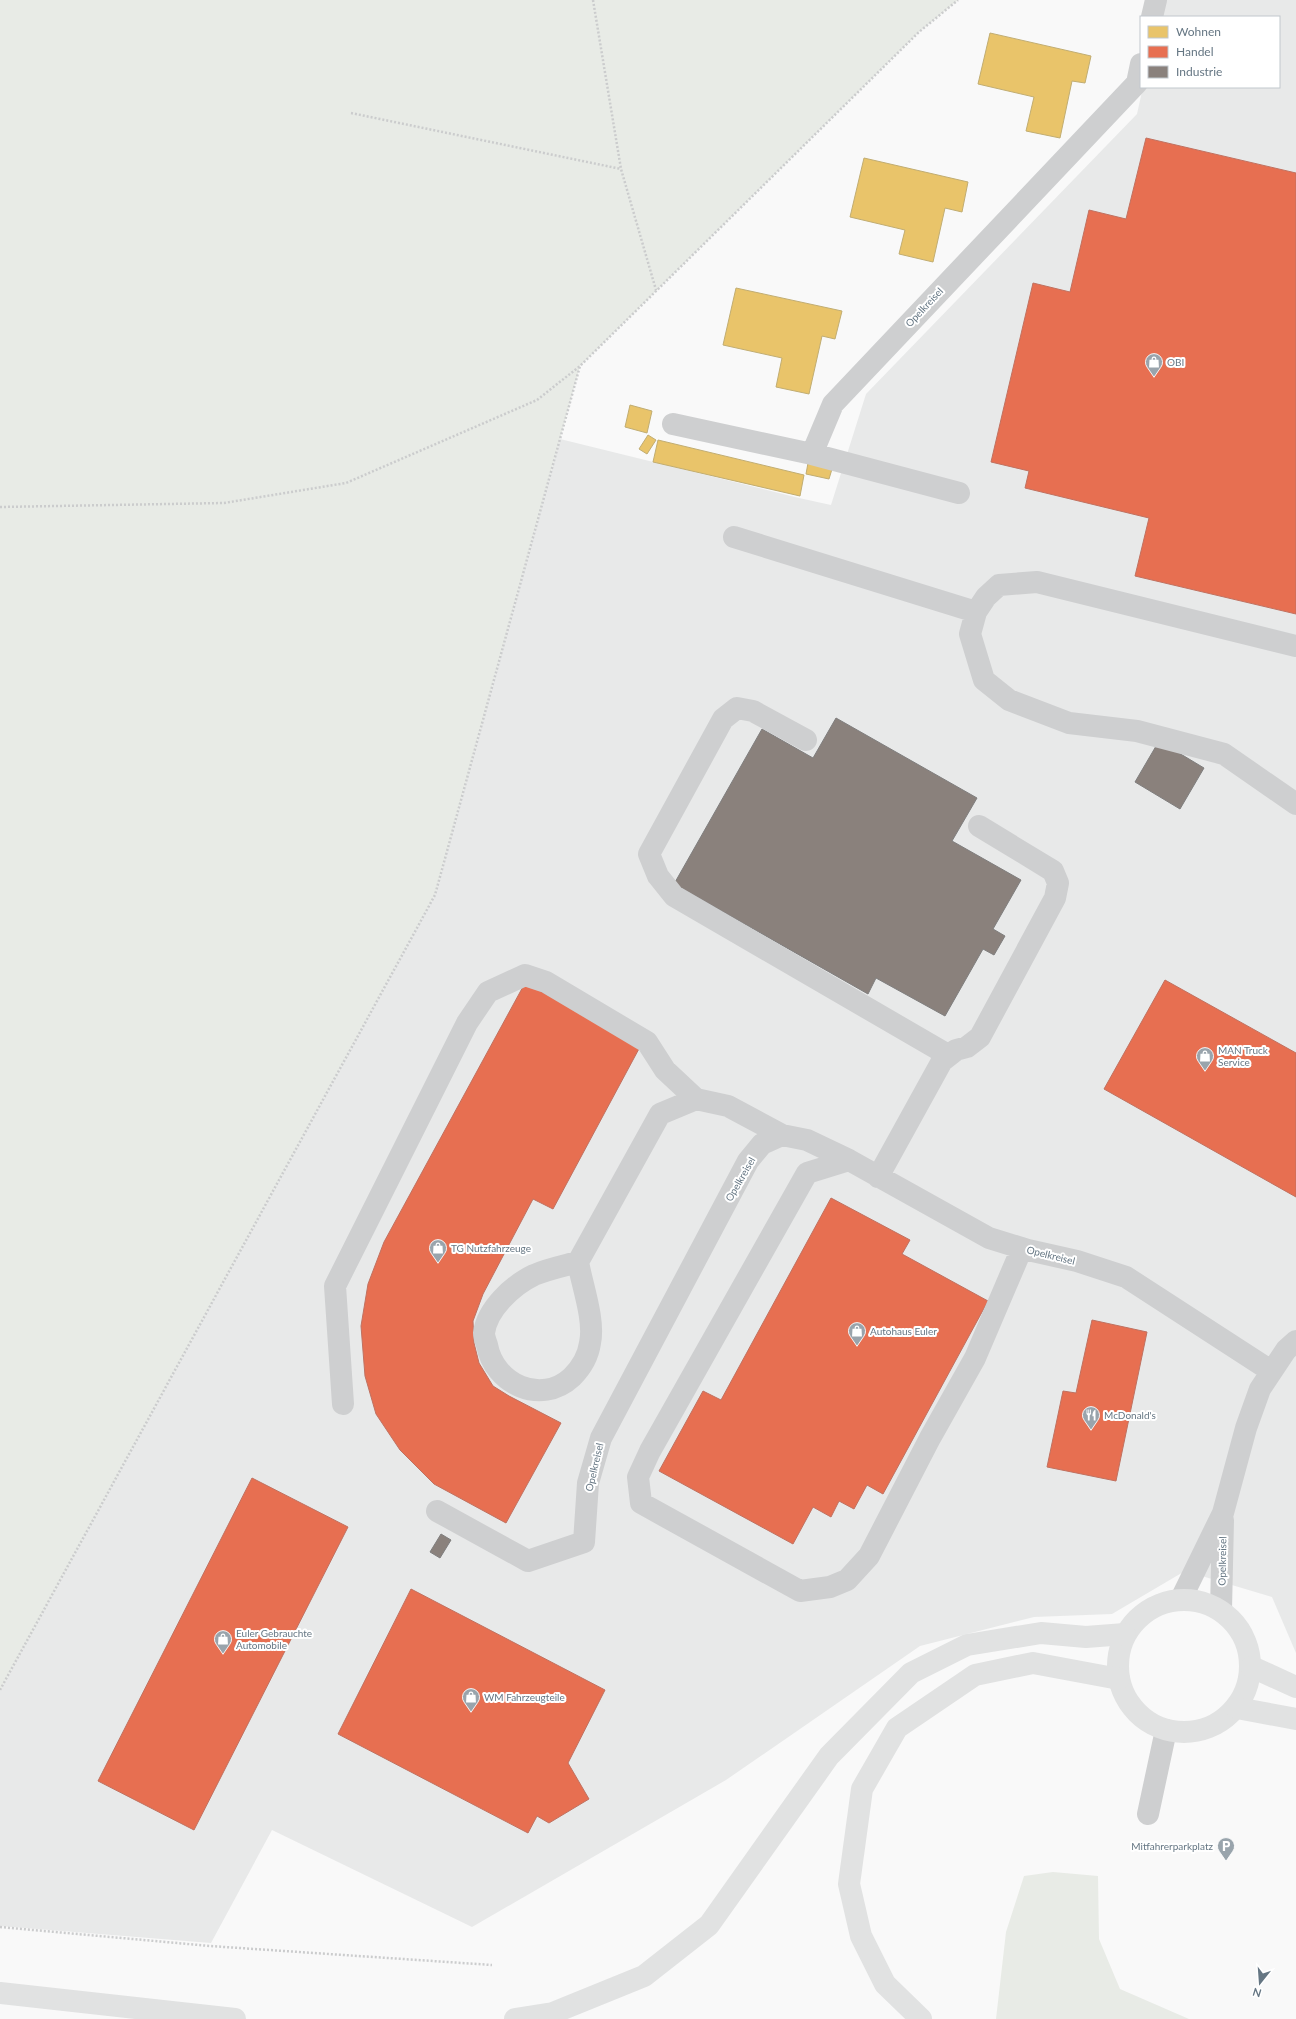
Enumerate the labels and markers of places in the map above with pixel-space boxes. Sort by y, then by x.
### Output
shop icon: OBI [1144,352,1164,377]
place label: OBI [1167,356,1184,368]
place label: MAN Truck Service [1218,1044,1269,1068]
shop icon: MAN Truck Service [1195,1046,1215,1071]
shop icon: TG Nutzfahrzeuge [428,1238,448,1263]
place label: TG Nutzfahrzeuge [451,1242,531,1254]
shop icon: Autohaus Euler [847,1321,867,1346]
place label: Autohaus Euler [870,1325,937,1337]
restaurant icon: McDonald's [1081,1405,1101,1430]
place label: McDonald's [1104,1409,1156,1421]
place label: Euler Gebrauchte Automobile [236,1627,312,1651]
shop icon: Euler Gebrauchte Automobile [213,1629,233,1654]
shop icon: WM Fahrzeugteile [461,1687,481,1712]
place label: WM Fahrzeugteile [484,1691,565,1703]
parking icon: Mitfahrerparkplatz [1216,1836,1236,1861]
place label: Mitfahrerparkplatz [1131,1840,1213,1852]

